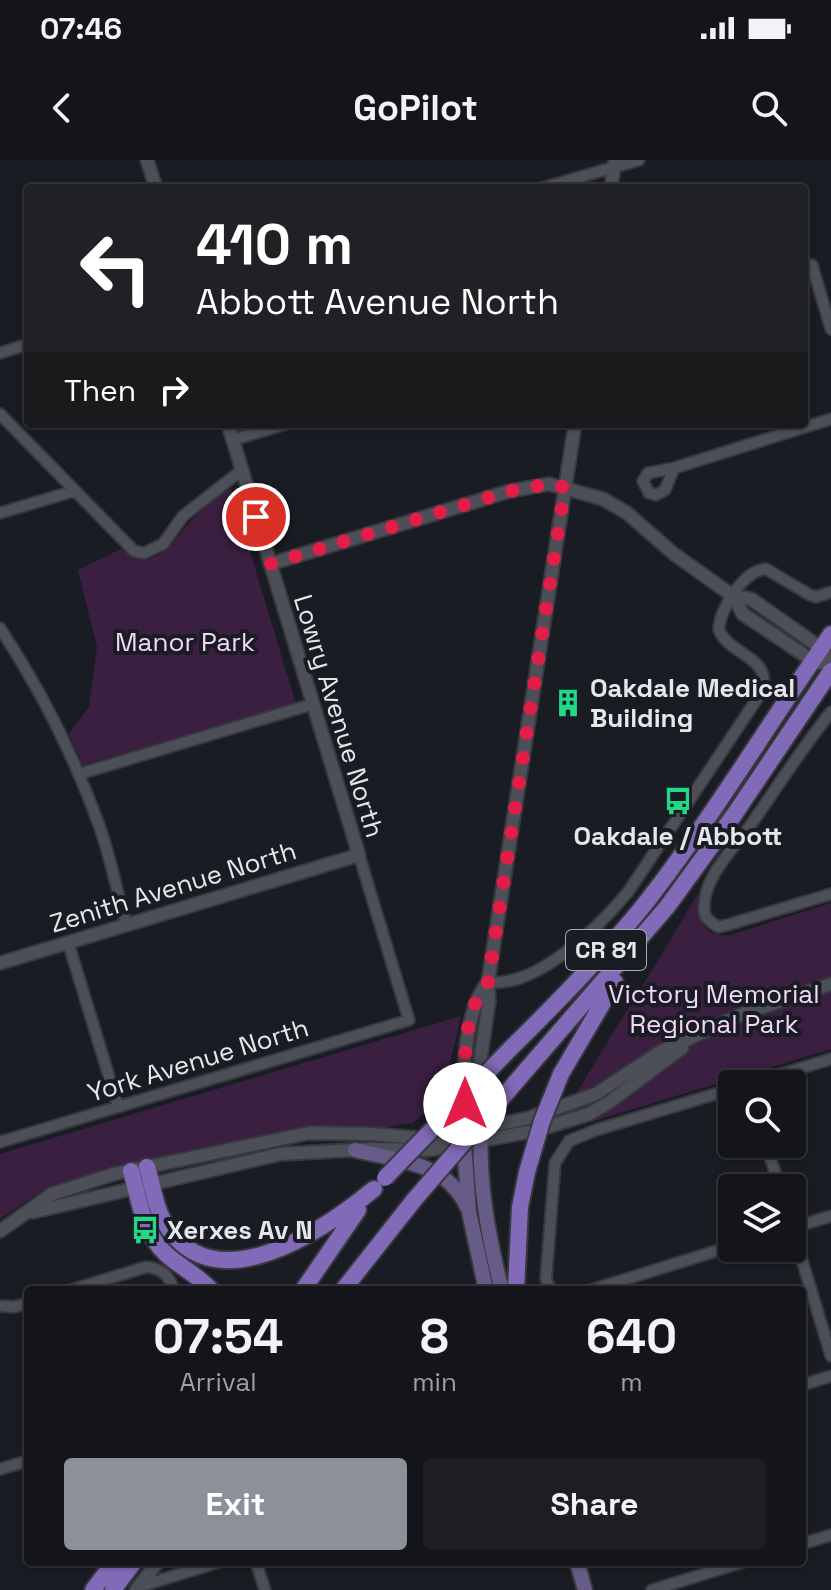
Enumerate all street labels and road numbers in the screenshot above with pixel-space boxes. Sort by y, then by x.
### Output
street label: Lowry Avenue North [286,590,392,842]
street label: Zenith Avenue North [46,833,300,941]
road number: CR 81 [566,930,646,970]
street label: York Avenue North [83,1010,313,1110]

